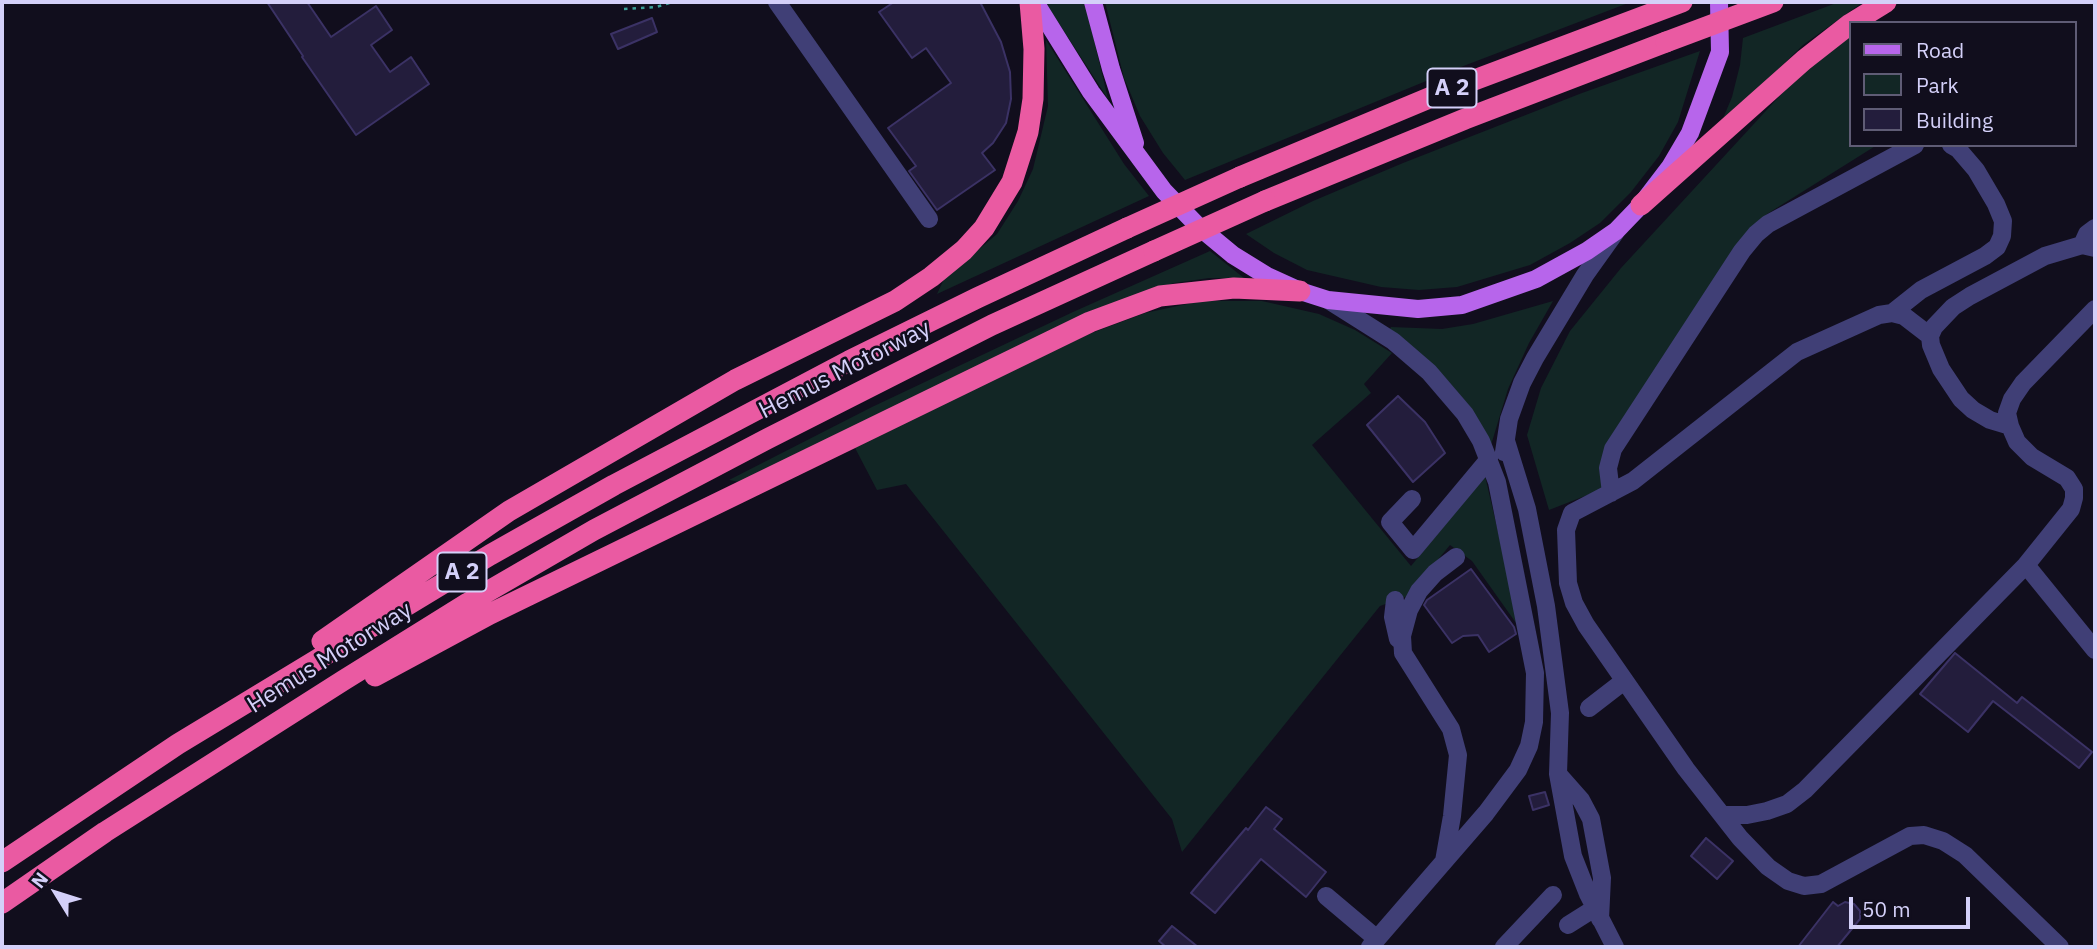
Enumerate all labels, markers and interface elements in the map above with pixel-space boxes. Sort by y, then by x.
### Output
legend [1848,21,2076,147]
text: Road [1916,36,1964,64]
road number: A 2 [1428,68,1476,108]
text: Park [1916,71,1959,99]
text: Building [1916,106,1993,134]
street label: Hemus Motorway [754,314,936,426]
road number: A 2 [438,552,486,592]
street label: Hemus Motorway [242,596,418,720]
north arrow [21,858,91,928]
text: N [26,867,53,893]
scale bar [1852,883,1973,927]
text: 50 m [1862,895,1911,923]

